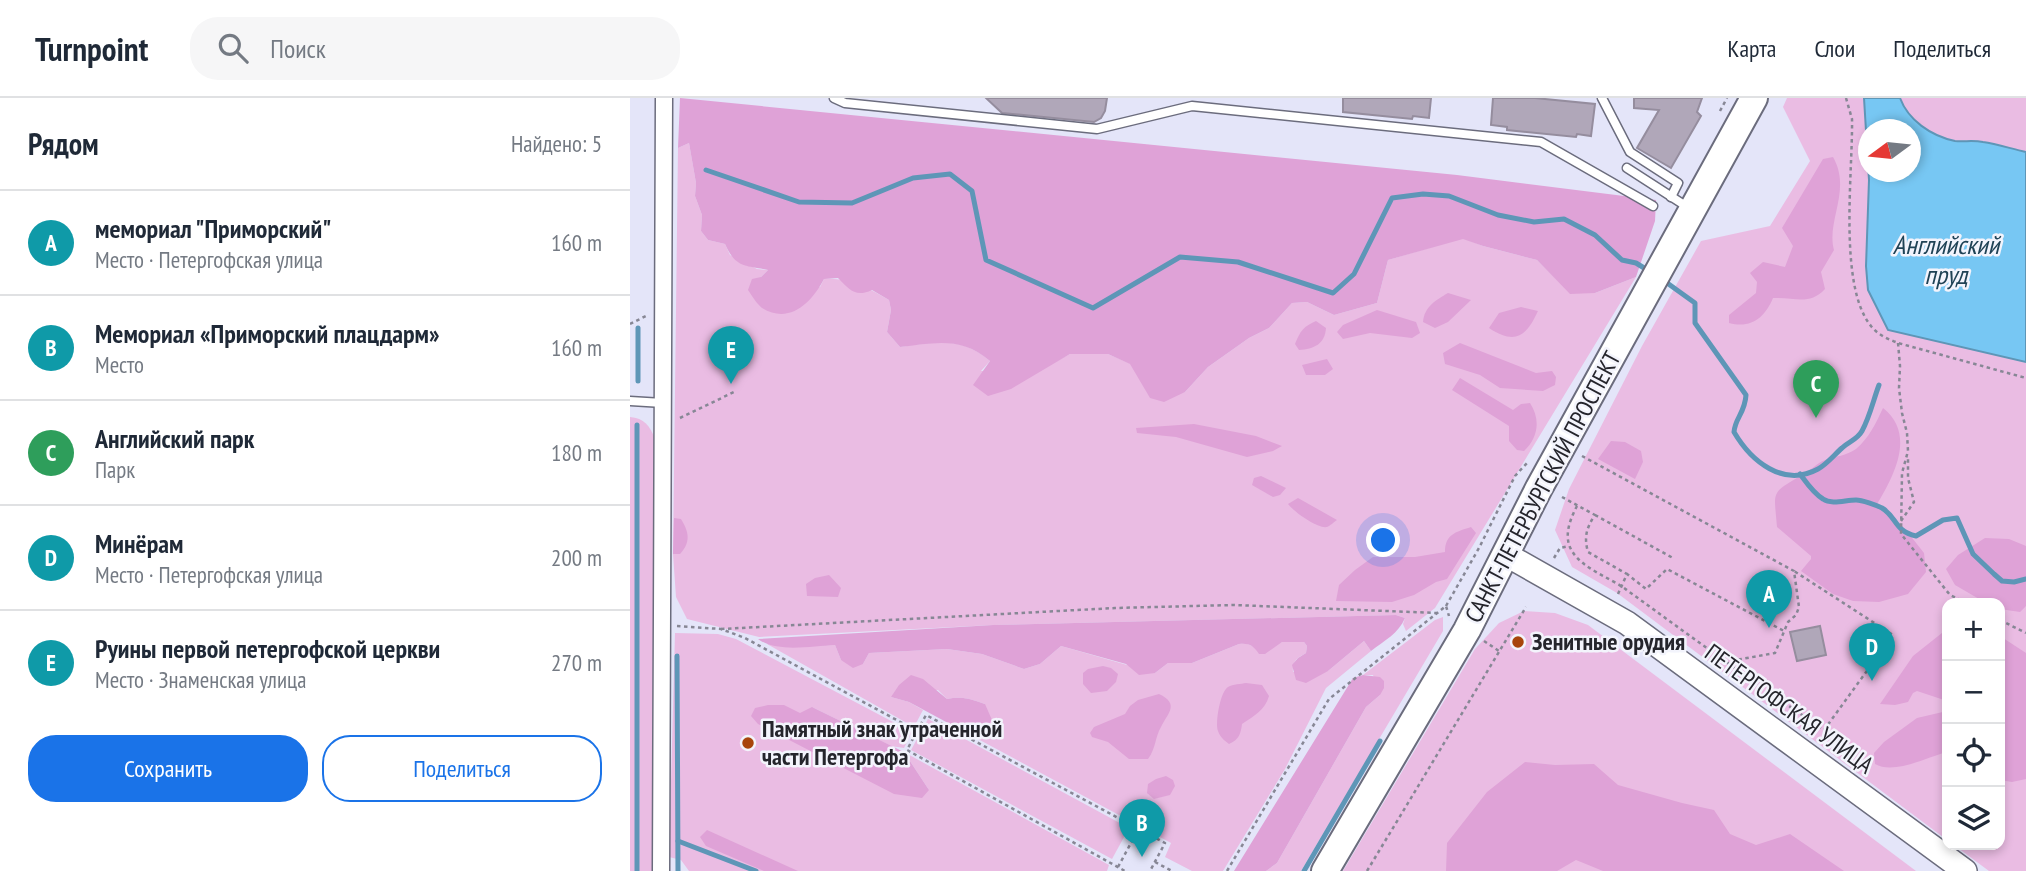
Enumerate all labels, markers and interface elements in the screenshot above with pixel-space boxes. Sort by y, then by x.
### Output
search box [190,17,680,80]
text: Turnpoint [35,27,148,70]
icon: search [214,29,252,67]
text: Поиск [270,32,326,65]
text: Карта [1728,33,1776,64]
text: Слои [1814,33,1855,64]
text: Поделиться [1893,33,1991,64]
north arrow [1858,119,1921,182]
text: Рядом [28,124,99,163]
text: Найдено: 5 [511,129,602,158]
text: мемориал "Приморский" [95,212,331,245]
text: A [45,228,57,257]
text: 160 m [551,228,602,257]
water label: Английский пруд [1893,228,2002,291]
text: Место · Петергофская улица [95,245,323,274]
text: Мемориал «Приморский плацдарм» [95,317,440,350]
pin: E [708,326,754,384]
text: B [45,333,57,362]
text: 160 m [551,333,602,362]
street label: САНКТ-ПЕТЕРБУРГСКИЙ ПРОСПЕКТ [1458,345,1627,628]
text: Место [95,350,144,379]
pin: C [1793,360,1839,418]
text: Английский парк [95,422,254,455]
text: C [46,438,56,467]
text: 180 m [551,438,602,467]
text: Парк [95,455,135,484]
your location [1366,523,1400,557]
text: Минёрам [95,527,183,560]
text: D [45,543,57,572]
text: 200 m [551,543,602,572]
text: Место · Петергофская улица [95,560,323,589]
pin: A [1746,570,1792,628]
map controls [1942,598,2005,850]
button: + [1942,598,2005,661]
pin: D [1849,623,1895,681]
place label: Зенитные орудия [1532,626,1685,657]
text: Руины первой петергофской церкви [95,632,440,665]
marker: Зенитные орудия [1510,634,1526,650]
street label: ПЕТЕРГОФСКАЯ УЛИЦА [1699,637,1880,781]
text: E [46,648,56,677]
text: 270 m [551,648,602,677]
button: − [1942,661,2005,724]
text: Место · Знаменская улица [95,665,306,694]
place label: Памятный знак утраченной части Петергофа [762,713,1002,772]
button: locate [1942,724,2005,787]
button: Сохранить [28,735,308,802]
button: Поделиться [322,735,602,802]
marker: Памятный знак утраченной части Петергофа [740,735,756,751]
button: layers [1942,787,2005,850]
pin: B [1119,799,1165,857]

